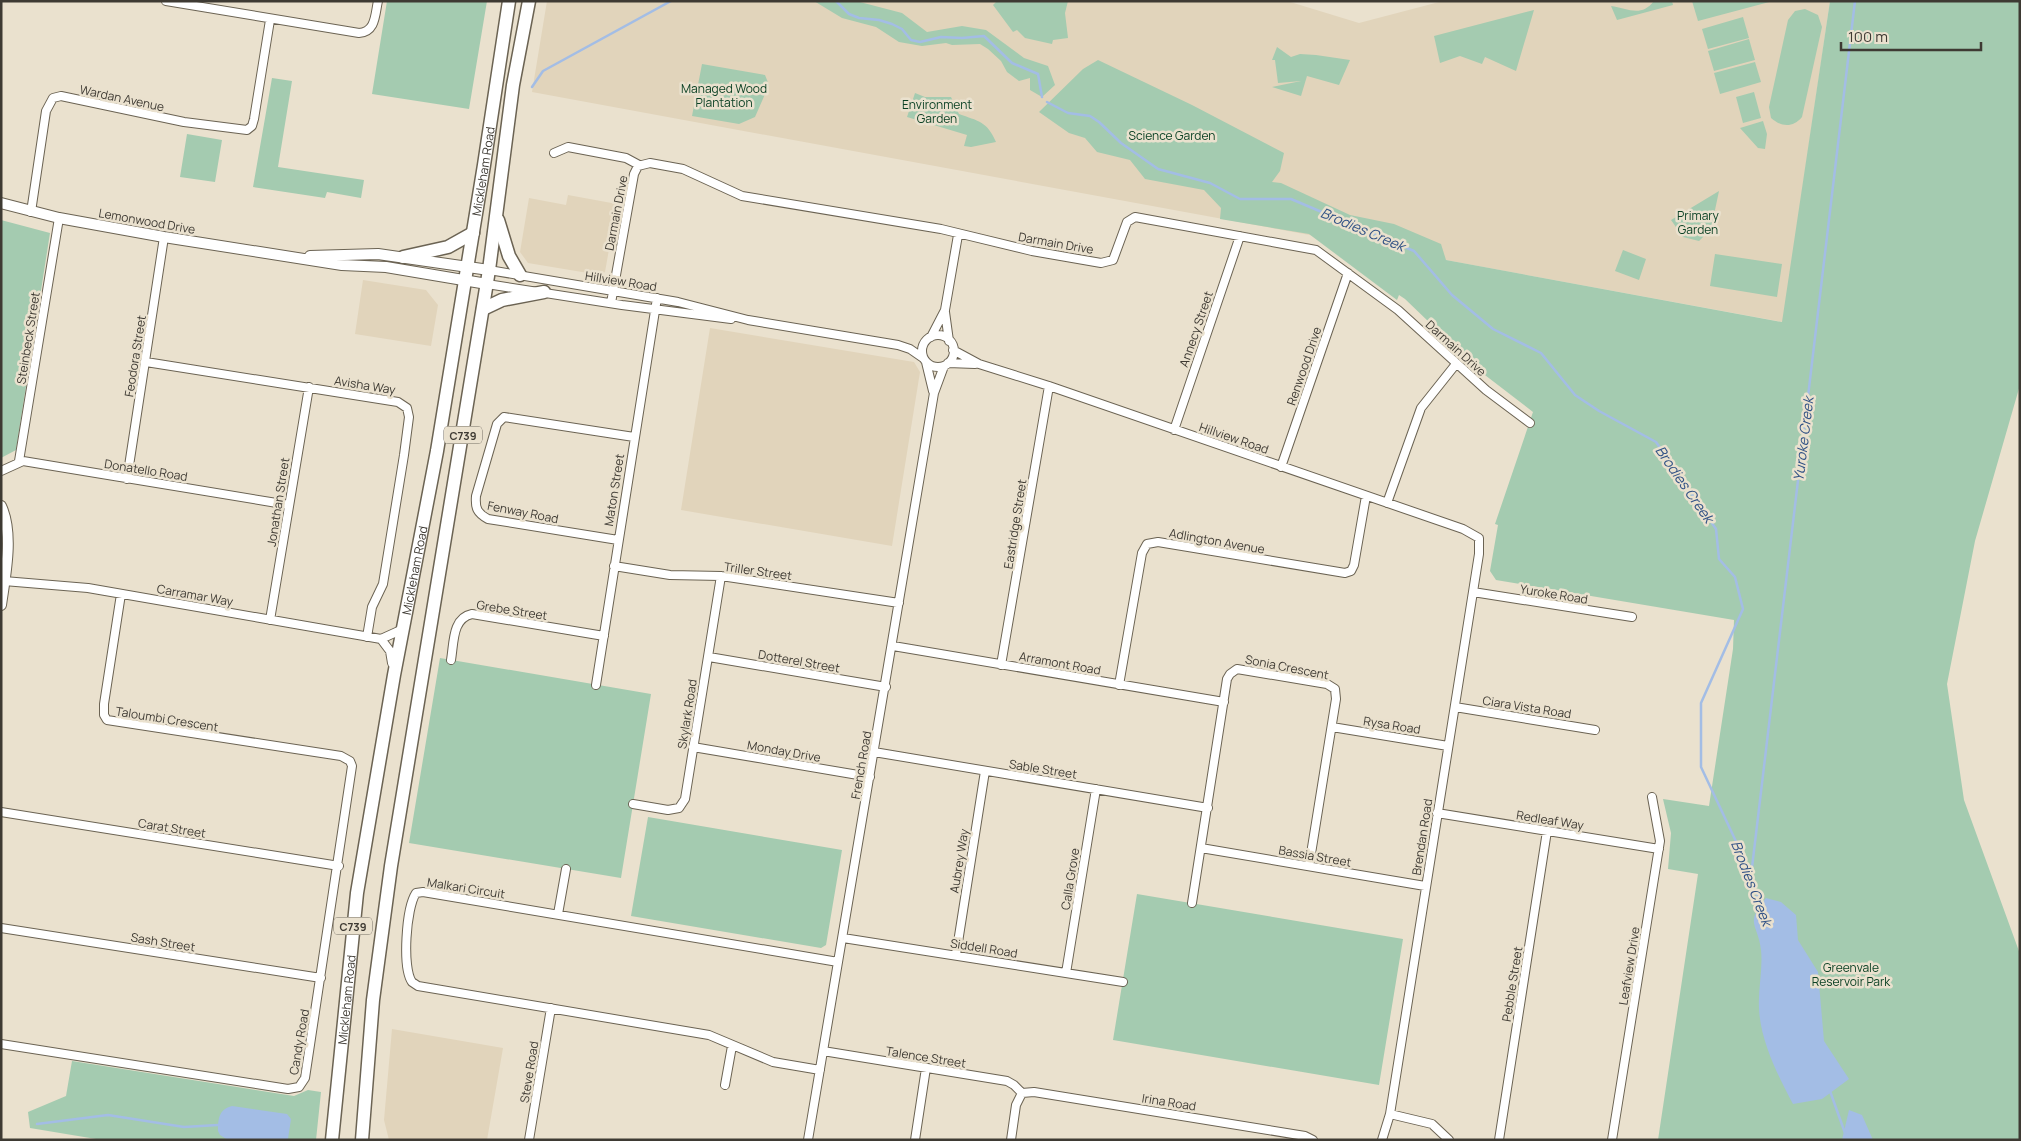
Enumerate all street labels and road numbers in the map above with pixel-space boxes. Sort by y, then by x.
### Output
street label: Wardan Avenue [78,81,166,115]
street label: Mickleham Road [467,125,498,217]
street label: Darmain Drive [600,174,632,252]
street label: Lemonwood Drive [97,204,197,238]
street label: Darmain Drive [1017,228,1095,258]
street label: Hillview Road [584,267,658,295]
street label: Annecy Street [1175,289,1217,369]
street label: Steinbeck Street [12,290,44,385]
street label: Feodora Street [120,314,150,398]
street label: Darmain Drive [1422,316,1490,380]
street label: Renwood Drive [1283,324,1325,408]
street label: Avisha Way [333,372,398,398]
street label: Hillview Road [1197,418,1271,458]
road number: C739 [444,426,482,444]
street label: Maton Street [600,452,628,527]
street label: Donatello Road [103,455,189,485]
street label: Jonathan Street [263,456,293,548]
street label: Eastridge Street [1000,478,1031,570]
street label: Fenway Road [486,497,560,527]
street label: Mickleham Road [397,524,431,616]
street label: Adlington Avenue [1168,524,1266,558]
street label: Triller Street [723,558,793,584]
street label: Carramar Way [155,580,235,610]
street label: Yuroke Road [1519,580,1589,608]
street label: Grebe Street [475,596,549,624]
street label: Dotterel Street [757,645,841,677]
street label: Arramont Road [1018,647,1102,679]
street label: Sonia Crescent [1244,651,1330,683]
street label: Skylark Road [673,678,701,750]
street label: Ciara Vista Road [1481,692,1573,722]
street label: Taloumbi Crescent [114,702,220,736]
street label: Rysa Road [1362,712,1422,738]
street label: French Road [847,730,875,800]
street label: Monday Drive [746,736,822,766]
street label: Sable Street [1008,755,1078,783]
street label: Brendan Road [1408,798,1436,876]
street label: Redleaf Way [1515,806,1586,834]
street label: Carat Street [137,814,207,842]
street label: Aubrey Way [946,827,973,894]
street label: Bassia Street [1277,841,1353,871]
street label: Calla Grove [1057,847,1083,911]
street label: Malkari Circuit [426,873,506,903]
road number: C739 [334,918,372,934]
street label: Leafview Drive [1614,926,1644,1006]
street label: Sash Street [130,929,197,956]
street label: Siddell Road [949,934,1019,962]
street label: Pebble Street [1498,945,1526,1023]
street label: Mickleham Road [333,954,359,1045]
street label: Candy Road [285,1008,313,1076]
street label: Steve Road [516,1040,542,1104]
street label: Talence Street [885,1042,967,1072]
street label: Irina Road [1141,1089,1197,1115]

